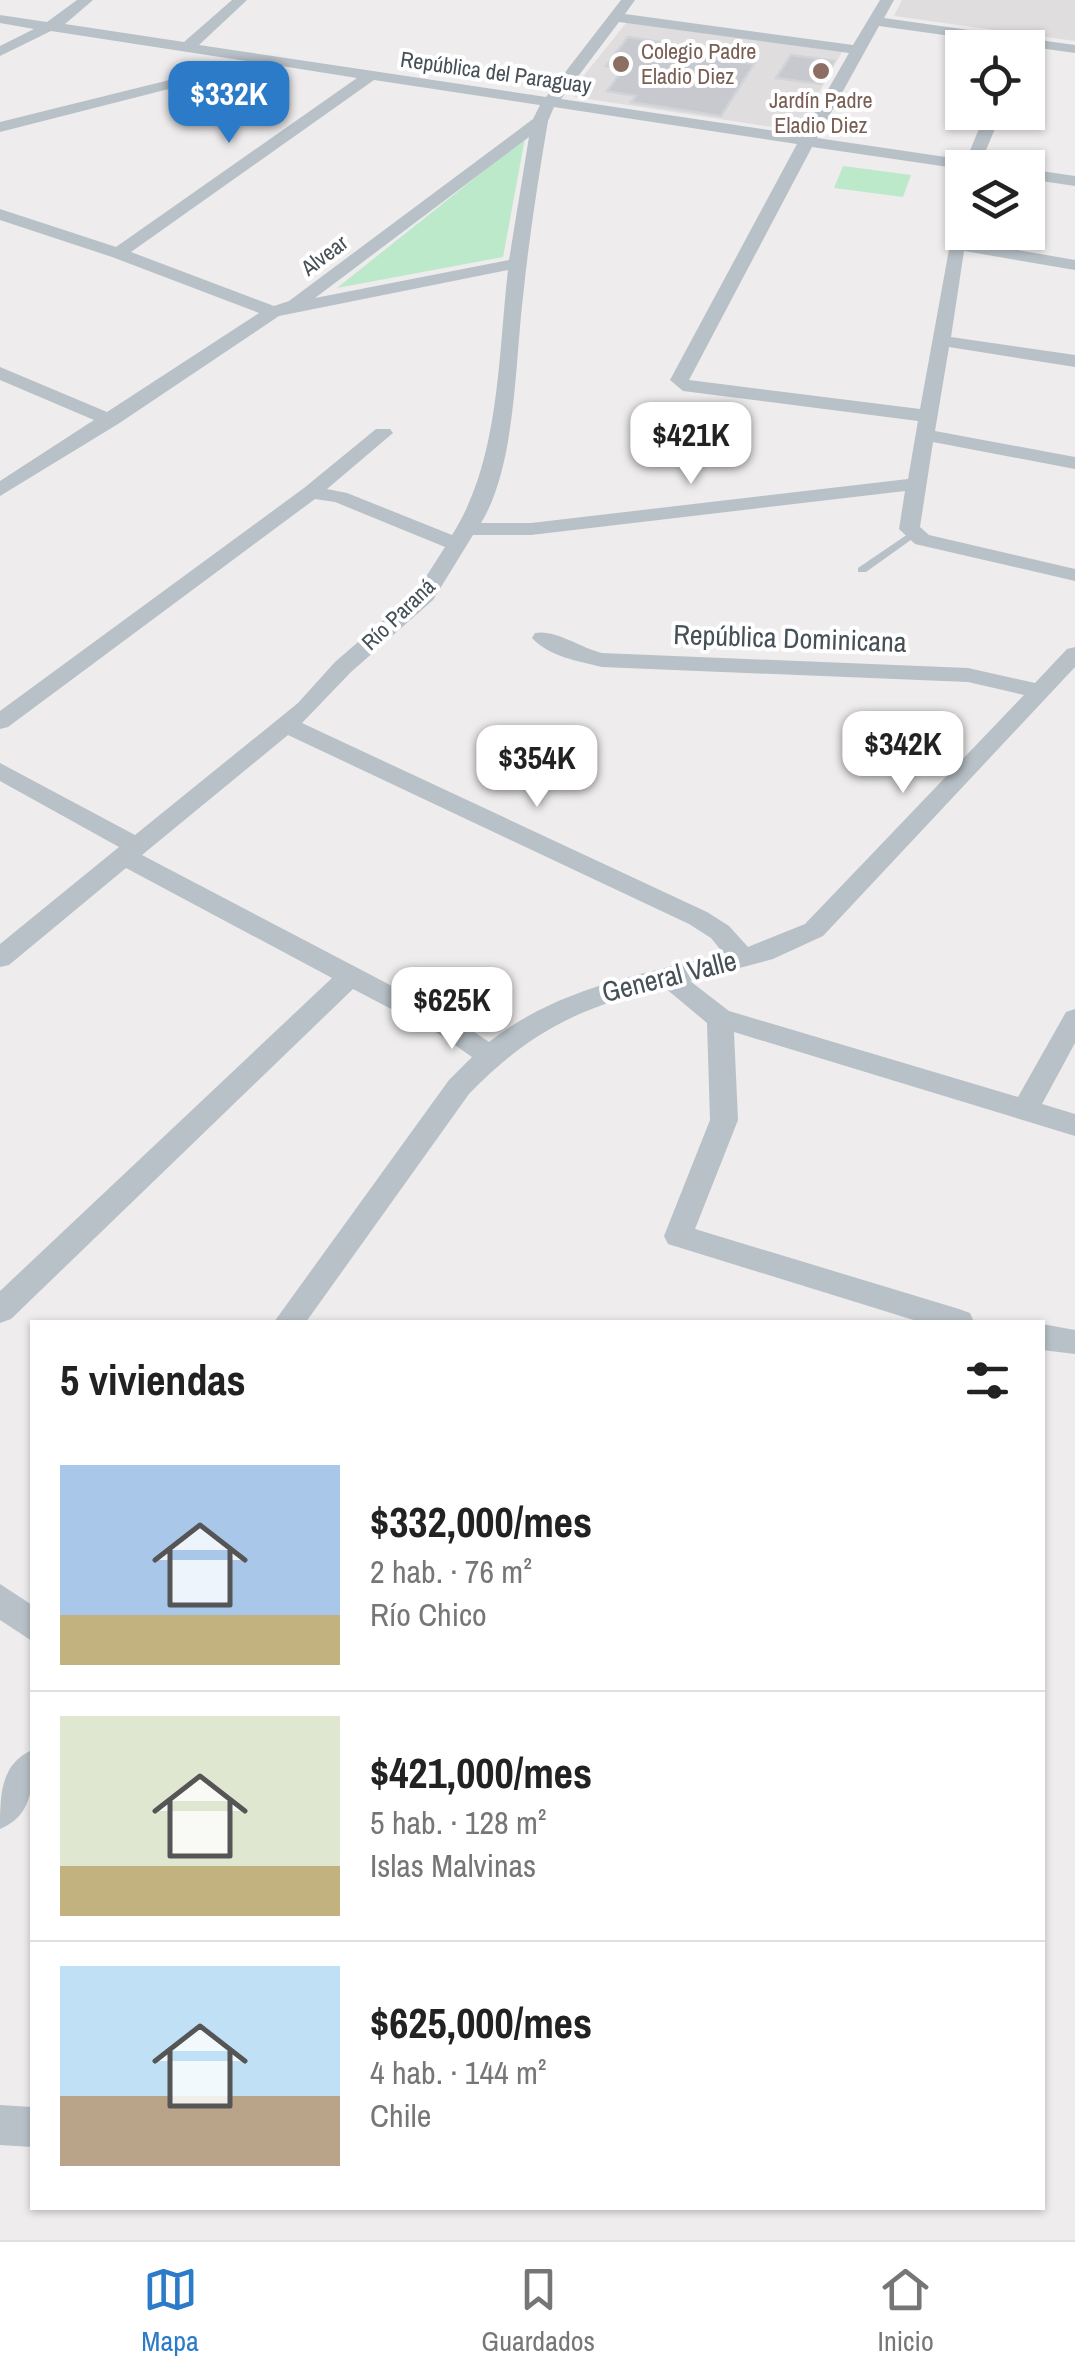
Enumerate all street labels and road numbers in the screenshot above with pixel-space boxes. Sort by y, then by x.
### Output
street label: República del Paraguay [399,44,593,100]
street label: Alvear [294,228,353,283]
street label: Río Paraná [355,572,441,656]
street label: República Dominicana [673,615,908,661]
street label: General Valle [598,941,740,1011]

